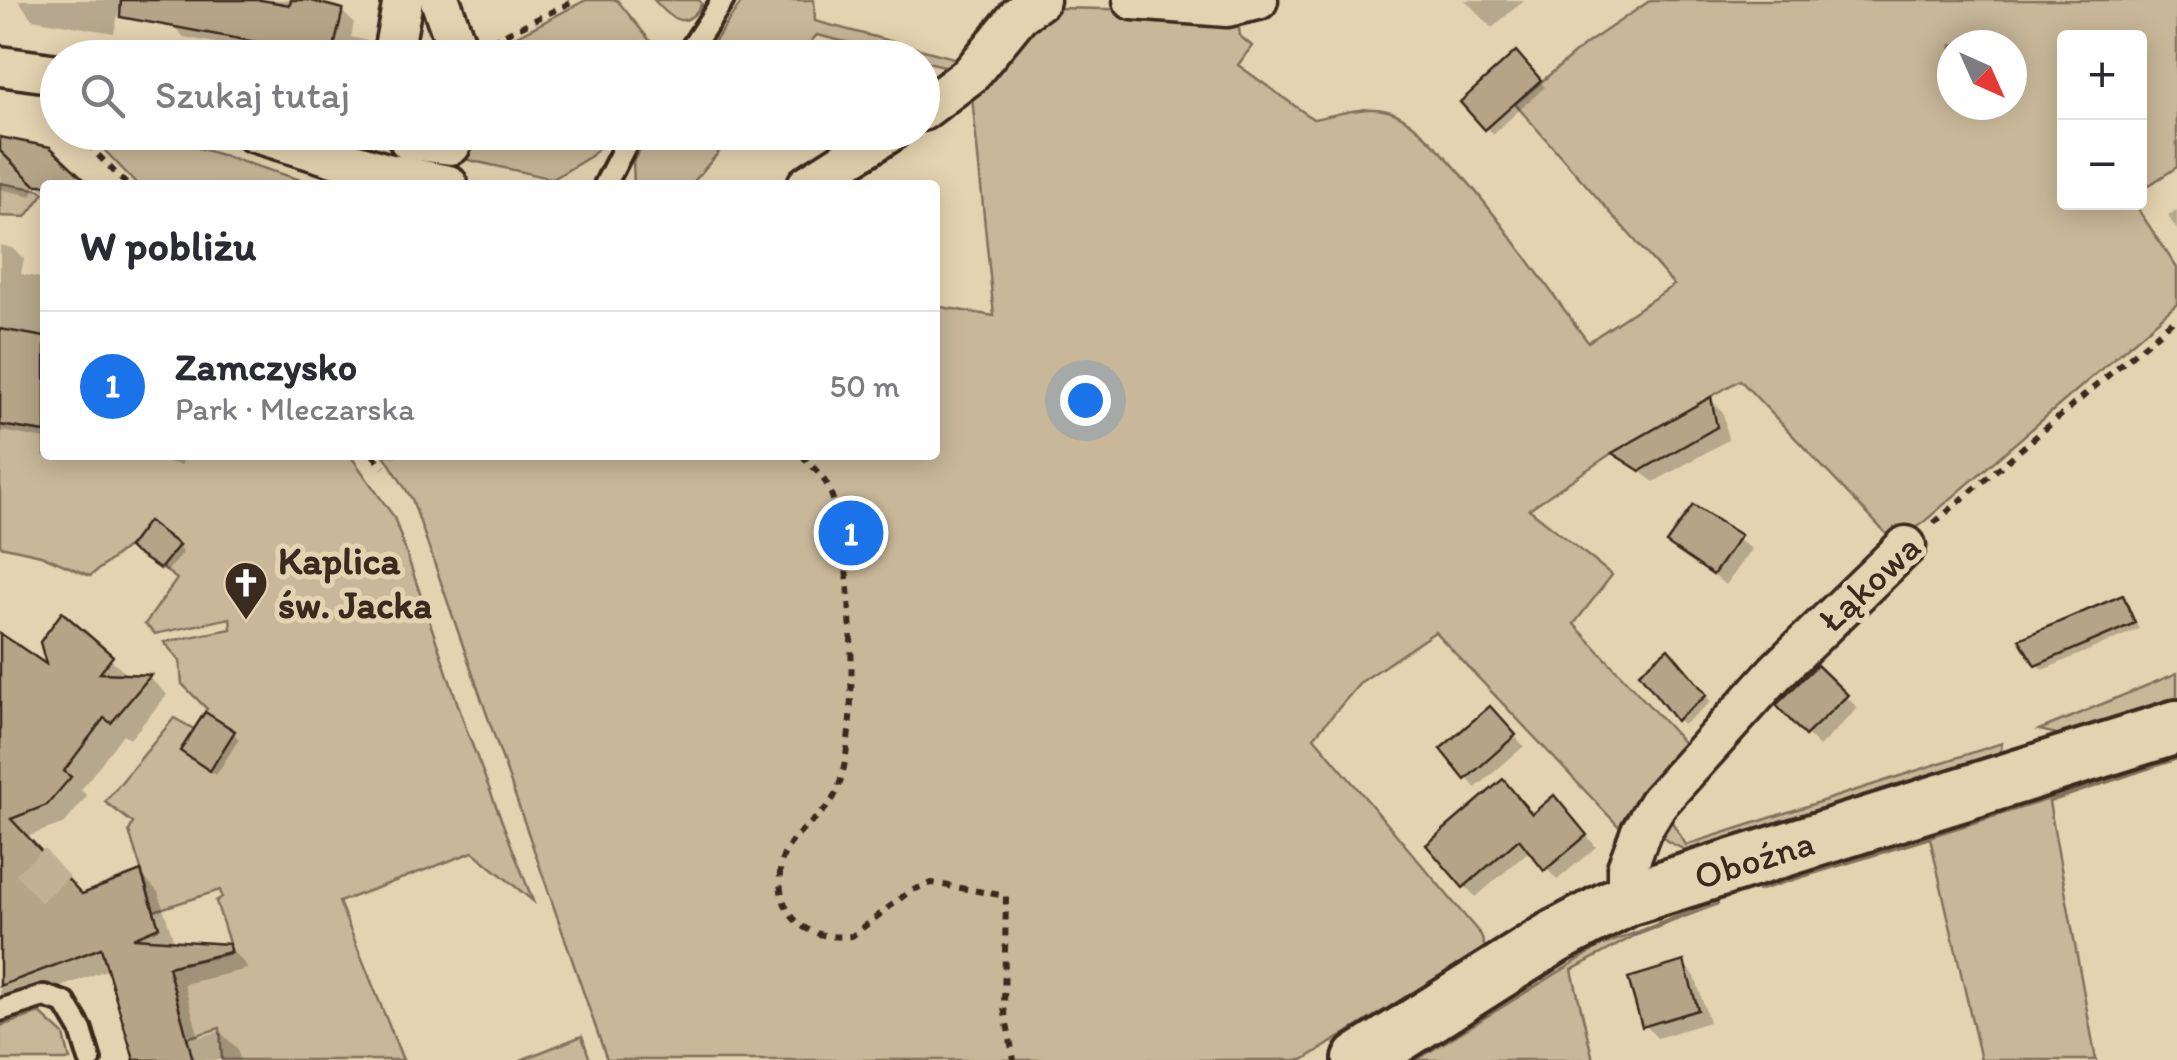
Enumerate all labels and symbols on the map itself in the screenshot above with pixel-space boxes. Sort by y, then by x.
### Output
north arrow [1937,30,2027,120]
your location [1060,375,1111,426]
pin: 1 [818,496,884,570]
street label: Łąkowa [1808,524,1930,642]
place label: Kaplica św. Jacka [278,538,432,628]
church icon: Kaplica św. Jacka [223,560,269,621]
street label: Oboźna [1688,819,1820,900]

